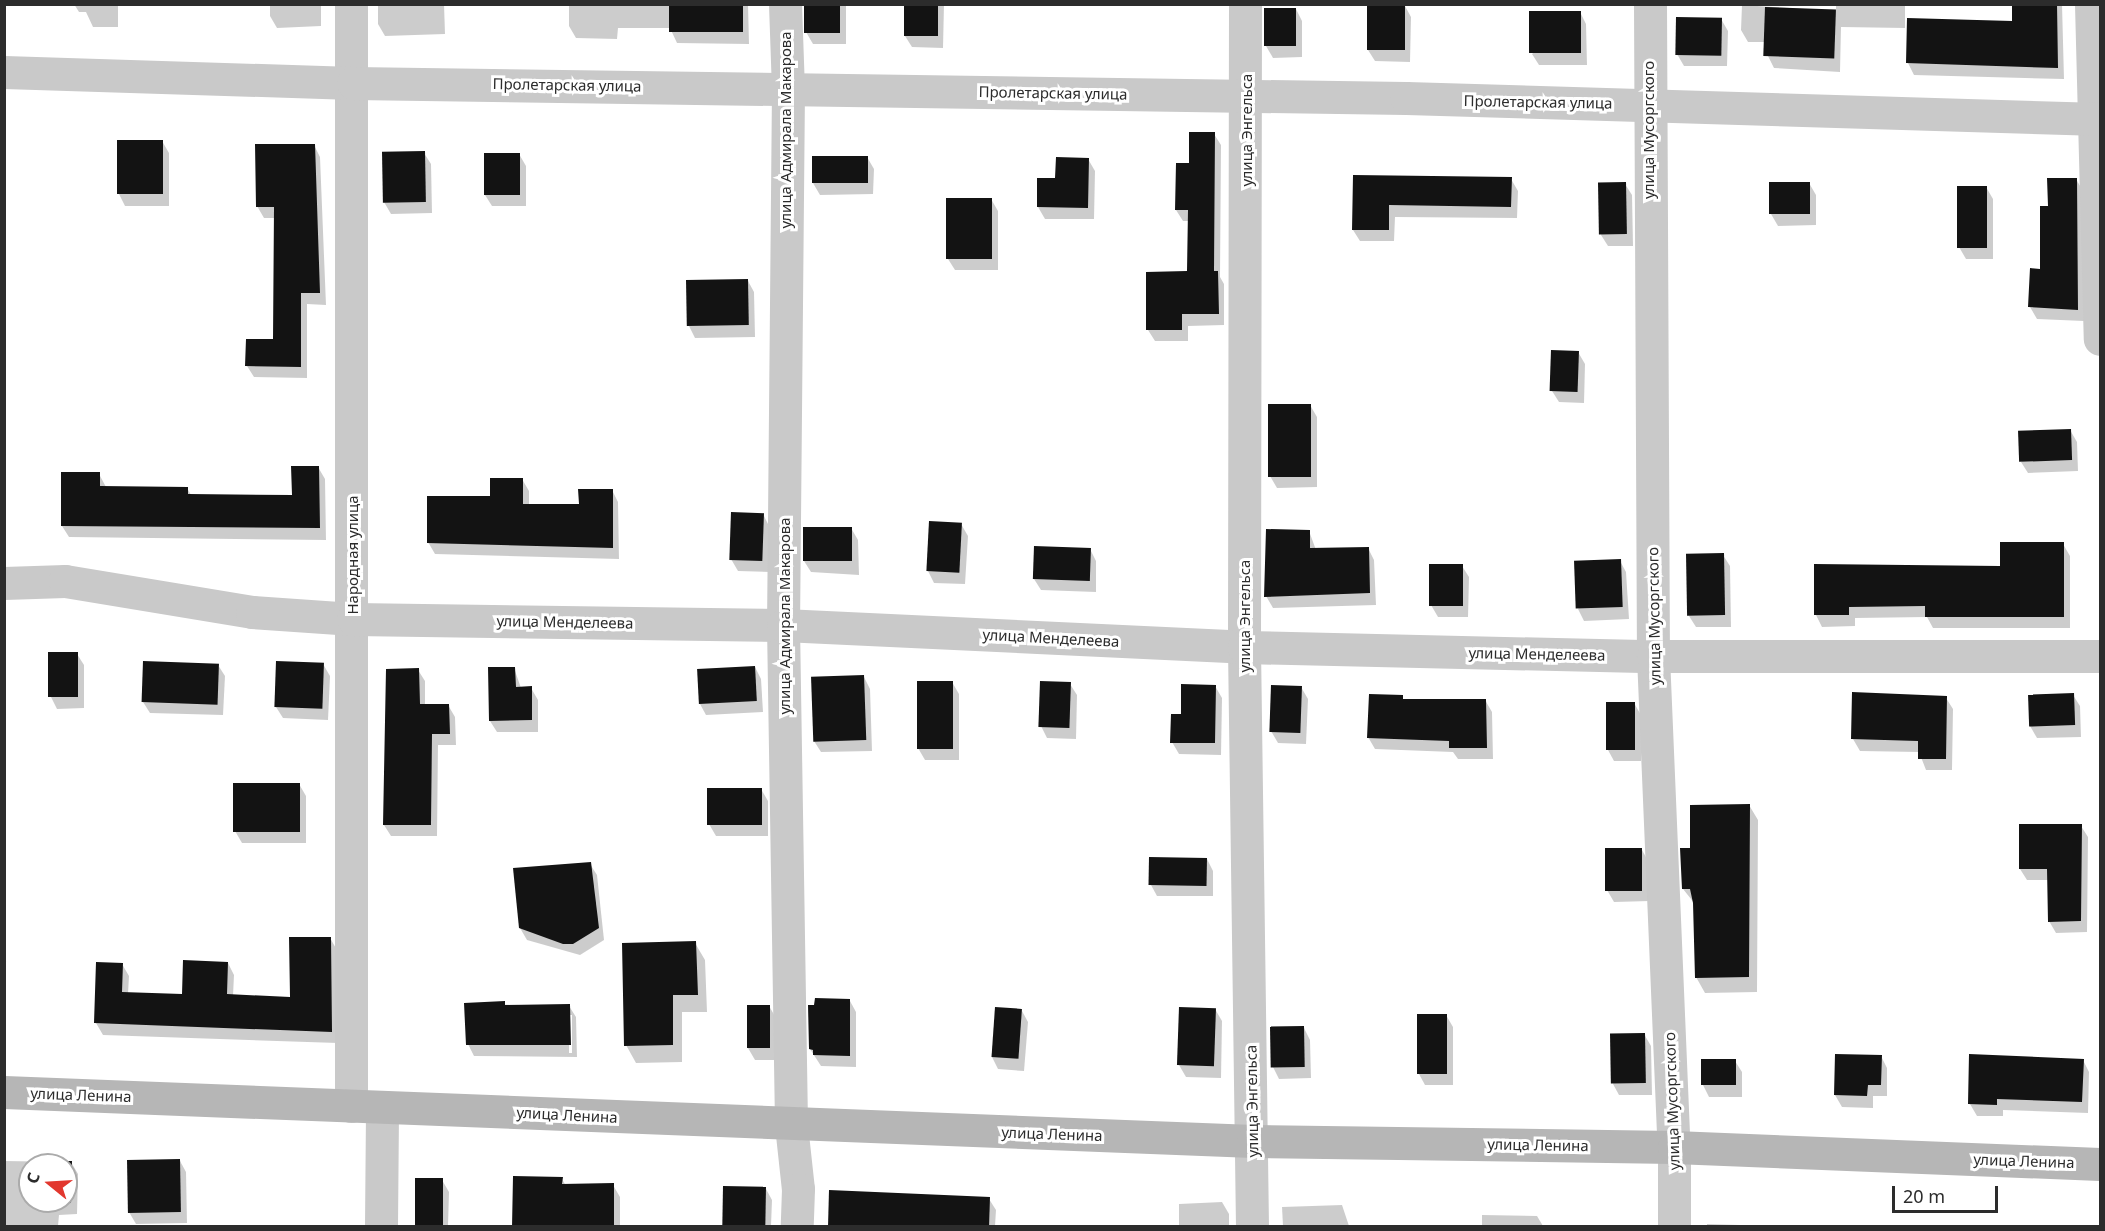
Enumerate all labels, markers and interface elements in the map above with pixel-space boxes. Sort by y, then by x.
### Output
street label: улица Адмирала Макарова [777,31,795,229]
street label: улица Мусоргского [1640,61,1658,199]
street label: улица Энгельса [1238,74,1256,186]
street label: Пролетарская улица [492,75,642,95]
street label: Пролетарская улица [978,83,1128,103]
street label: Пролетарская улица [1463,92,1613,112]
street label: Народная улица [344,495,362,615]
street label: улица Адмирала Макарова [776,517,794,715]
street label: улица Мусоргского [1644,547,1664,685]
street label: улица Энгельса [1236,560,1254,672]
street label: улица Менделеева [496,612,634,632]
street label: улица Менделеева [982,625,1120,651]
street label: улица Менделеева [1468,644,1606,664]
street label: улица Мусоргского [1661,1032,1683,1170]
street label: улица Энгельса [1242,1044,1262,1158]
street label: улица Ленина [30,1084,132,1106]
street label: улица Ленина [516,1103,618,1127]
street label: улица Ленина [1001,1123,1103,1145]
street label: улица Ленина [1487,1135,1589,1155]
street label: улица Ленина [1973,1150,2075,1172]
north arrow [18,1153,78,1213]
text: С [21,1170,45,1186]
scale bar [1895,1174,2002,1212]
text: 20 m [1903,1184,1945,1208]

